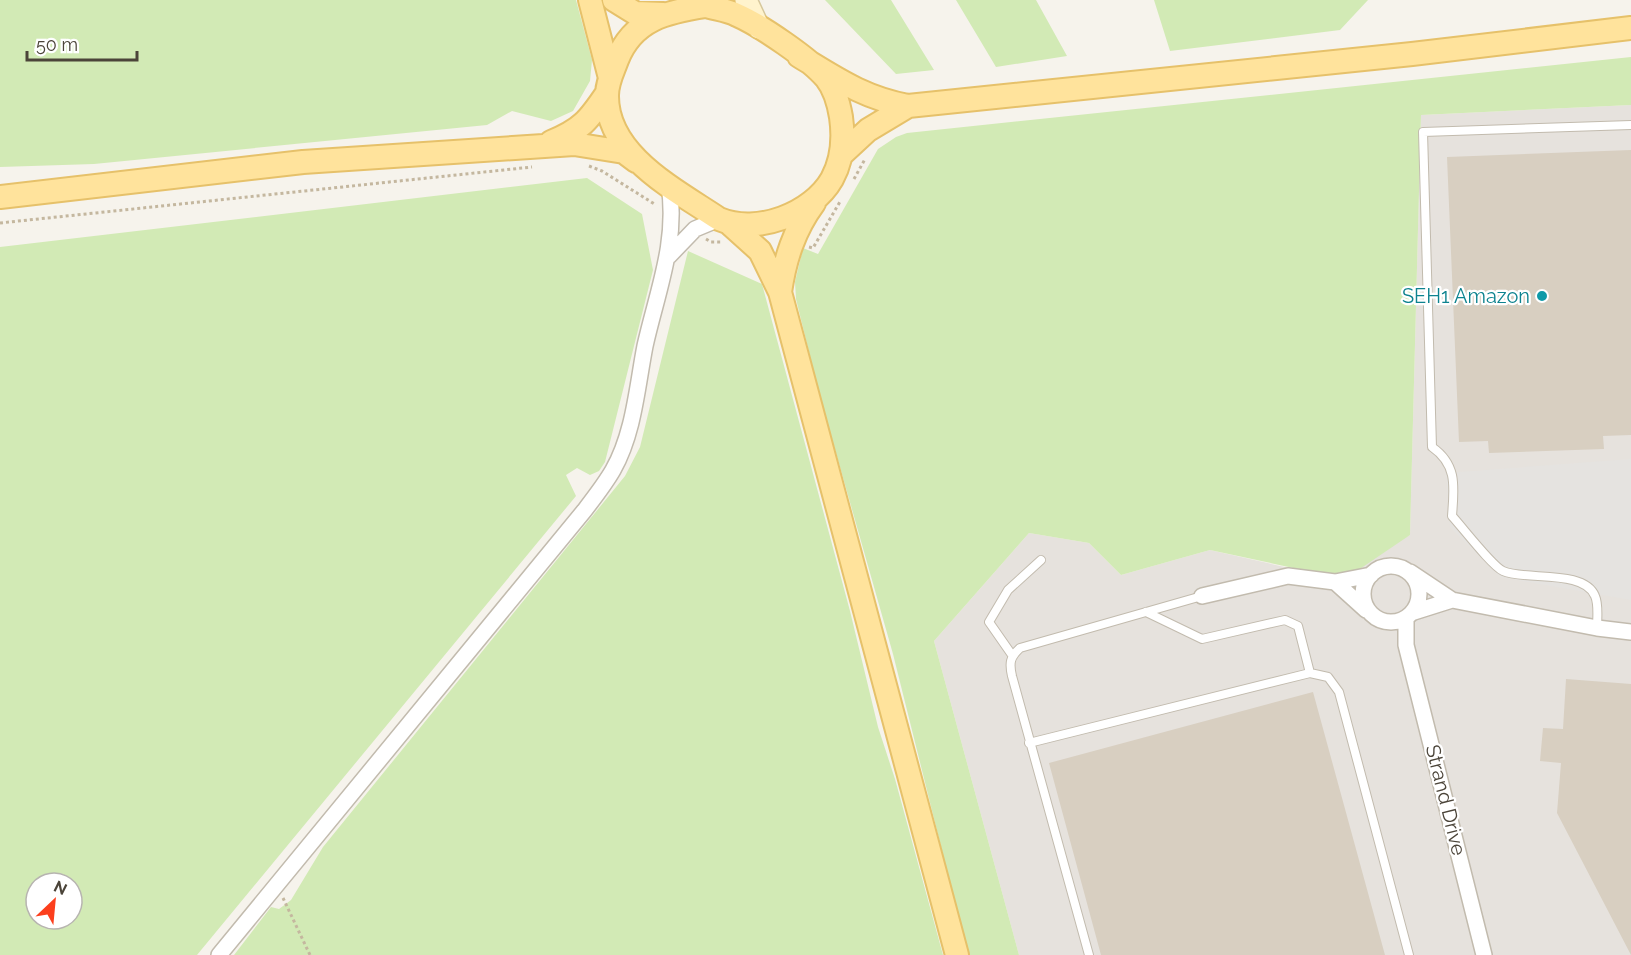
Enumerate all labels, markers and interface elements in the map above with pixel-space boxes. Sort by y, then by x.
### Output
scale bar [27,24,136,62]
text: 50 m [36,34,78,55]
place label: SEH1 Amazon [1402,284,1530,308]
marker: SEH1 Amazon [1535,289,1549,303]
street label: Strand Drive [1421,742,1471,858]
north arrow [24,871,84,931]
text: N [51,877,70,899]

